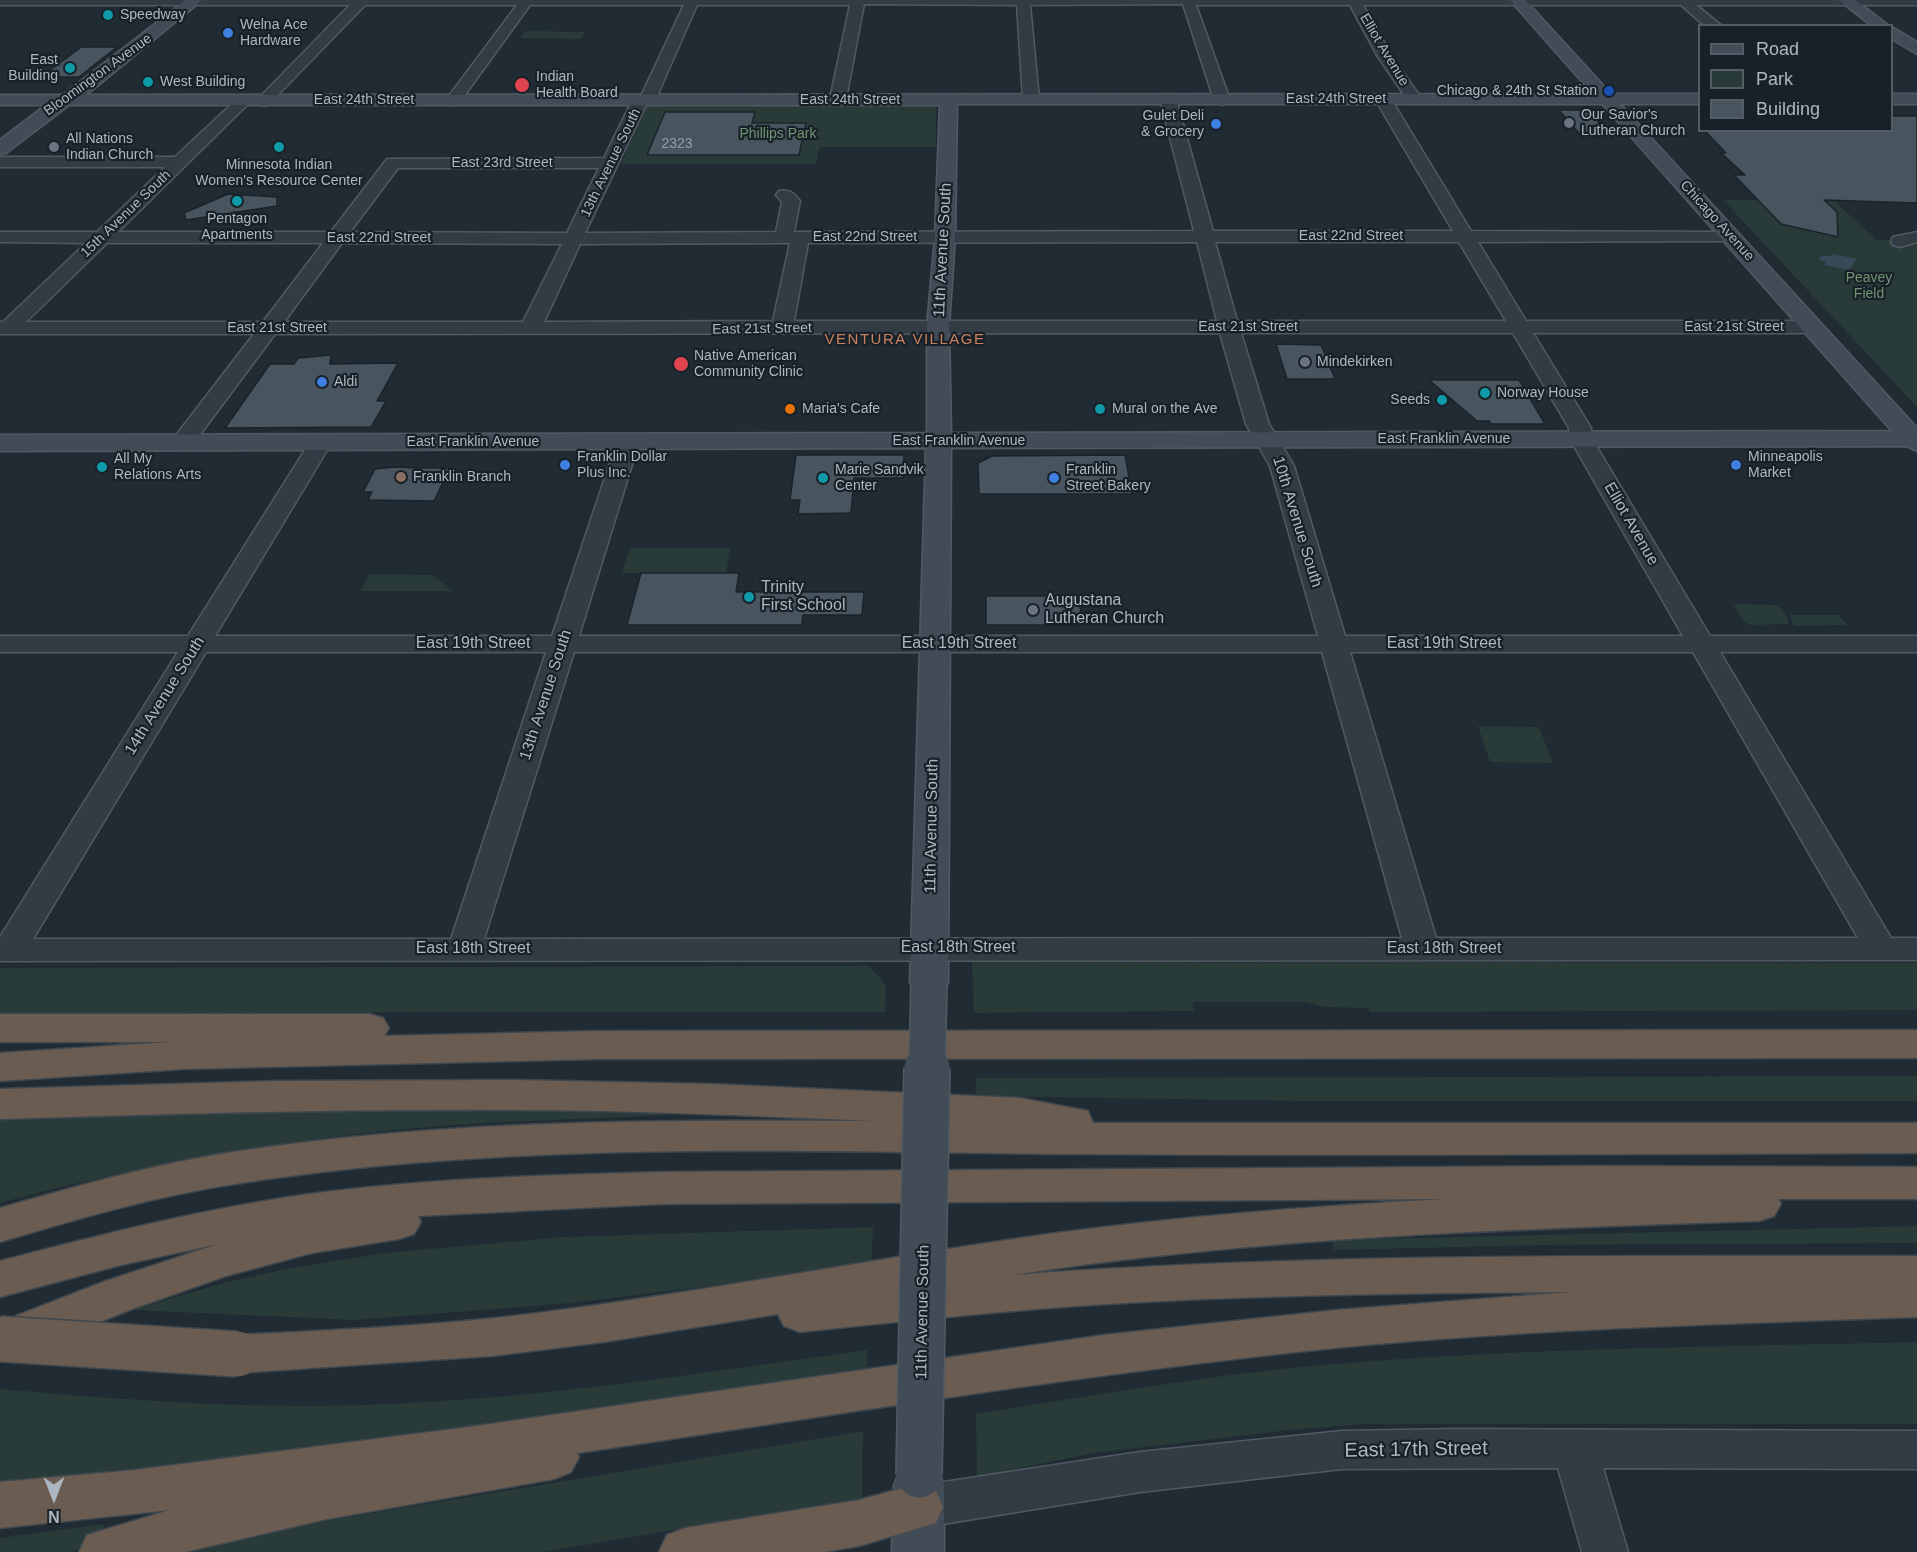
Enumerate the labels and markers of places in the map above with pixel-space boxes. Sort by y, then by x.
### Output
place label: Speedway [120,7,185,23]
marker: Speedway [101,8,115,22]
place label: Welna Ace Hardware [240,17,307,50]
marker: Welna Ace Hardware [221,26,235,40]
place label: East Building [8,52,58,84]
marker: East Building [63,61,77,75]
place label: Indian Health Board [536,69,618,102]
place label: West Building [160,74,245,90]
marker: West Building [141,75,155,89]
marker: Indian Health Board [513,76,531,94]
place label: Chicago & 24th St Station [1437,83,1597,99]
marker: Chicago & 24th St Station [1602,84,1616,98]
place label: Our Savior's Lutheran Church [1581,107,1685,140]
place label: Gulet Deli & Grocery [1141,108,1204,140]
marker: Our Savior's Lutheran Church [1562,116,1576,130]
marker: Gulet Deli & Grocery [1209,117,1223,131]
place label: All Nations Indian Church [66,131,153,164]
marker: All Nations Indian Church [47,140,61,154]
marker: Minnesota Indian Women's Resource Center [272,140,286,154]
place label: Minnesota Indian Women's Resource Center [195,157,363,190]
marker: Pentagon Apartments [230,194,244,208]
place label: Pentagon Apartments [201,211,273,244]
place label: Native American Community Clinic [694,348,803,380]
place label: Mindekirken [1317,354,1392,370]
marker: Native American Community Clinic [672,355,690,373]
marker: Mindekirken [1298,355,1312,369]
place label: Aldi [334,374,357,390]
marker: Aldi [315,375,329,389]
place label: Norway House [1497,385,1589,401]
marker: Norway House [1478,386,1492,400]
place label: Seeds [1390,392,1430,408]
marker: Seeds [1435,393,1449,407]
place label: Maria's Cafe [802,401,880,417]
place label: Mural on the Ave [1112,401,1218,417]
marker: Maria's Cafe [783,402,797,416]
marker: Mural on the Ave [1093,402,1107,416]
place label: Franklin Dollar Plus Inc. [577,449,667,482]
place label: Minneapolis Market [1748,449,1823,482]
place label: All My Relations Arts [114,451,201,484]
marker: Franklin Dollar Plus Inc. [558,458,572,472]
marker: Minneapolis Market [1729,458,1743,472]
marker: All My Relations Arts [95,460,109,474]
place label: Marie Sandvik Center [835,462,924,494]
place label: Franklin Street Bakery [1066,462,1151,494]
place label: Franklin Branch [413,469,511,485]
marker: Franklin Branch [394,470,408,484]
marker: Marie Sandvik Center [816,471,830,485]
marker: Franklin Street Bakery [1047,471,1061,485]
place label: Trinity First School [761,578,845,616]
marker: Trinity First School [742,590,756,604]
place label: Augustana Lutheran Church [1045,591,1164,629]
marker: Augustana Lutheran Church [1026,603,1040,617]

